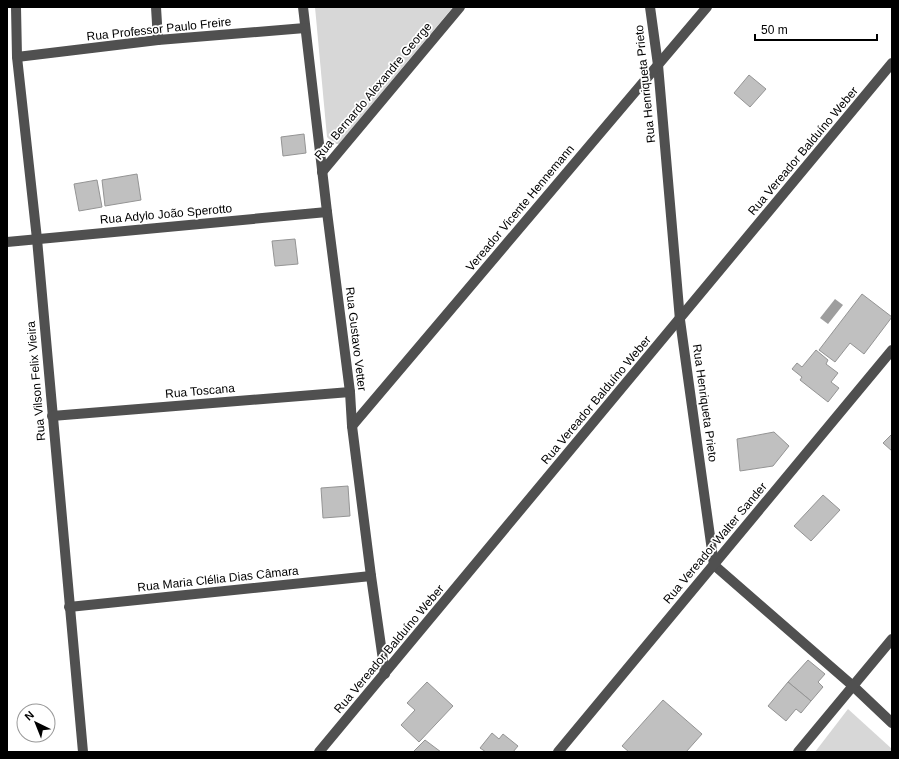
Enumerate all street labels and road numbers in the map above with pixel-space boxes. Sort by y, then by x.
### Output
street label: Rua Professor Paulo Freire [86,14,232,44]
street label: Rua Bernardo Alexandre George [311,19,435,162]
street label: Rua Henriqueta Prieto [632,24,658,144]
street label: Rua Vereador Balduíno Weber [745,84,861,218]
street label: Vereador Vicente Hennemann [463,142,577,274]
street label: Rua Adylo João Sperotto [99,201,233,227]
street label: Rua Gustavo Vetter [343,286,369,392]
street label: Rua Vilson Felix Vieira [24,320,48,442]
street label: Rua Vereador Balduíno Weber [538,333,654,467]
street label: Rua Henriqueta Prieto [690,343,720,463]
street label: Rua Toscana [165,381,236,401]
street label: Rua Vereador Walter Sander [660,480,770,606]
street label: Rua Maria Clélia Dias Câmara [137,564,300,594]
street label: Rua Vereador Balduíno Weber [331,582,447,716]

